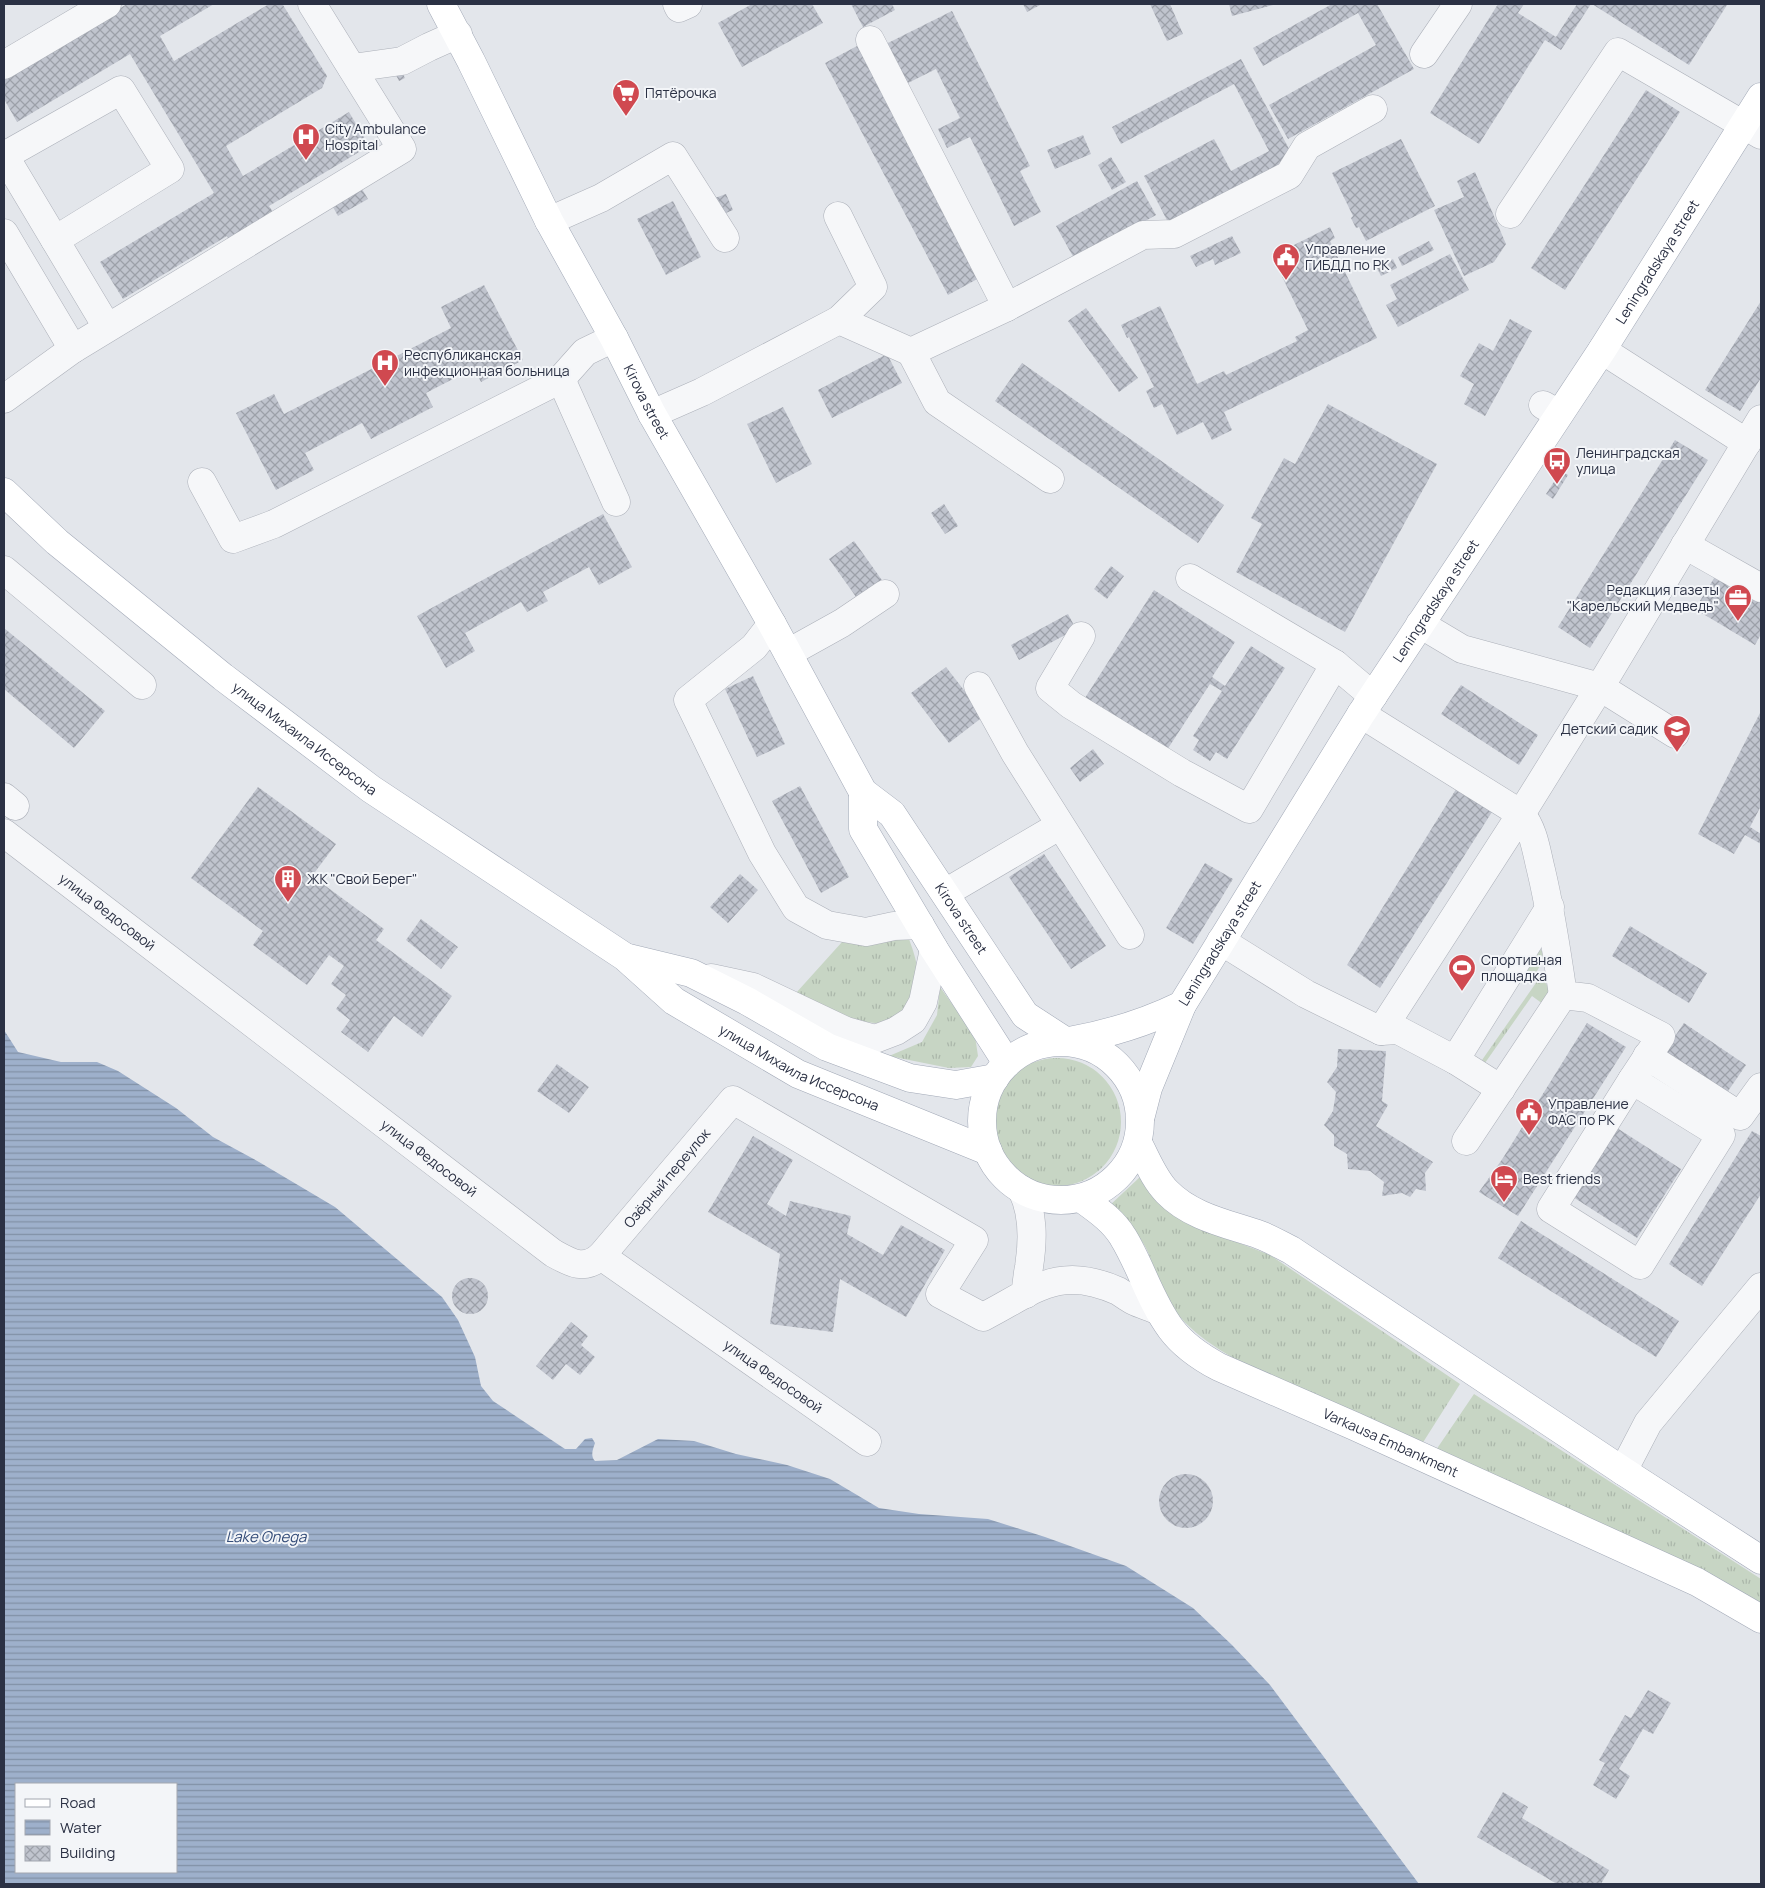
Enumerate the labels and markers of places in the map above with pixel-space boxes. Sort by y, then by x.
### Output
supermarket icon: Пятёрочка [611,78,641,117]
place label: Пятёрочка [645,83,717,102]
place label: City Ambulance Hospital [325,119,426,154]
hospital icon: City Ambulance Hospital [291,122,321,161]
place label: Управление ГИБДД по РК [1305,239,1390,274]
public building icon: Управление ГИБДД по РК [1271,242,1301,281]
place label: Республиканская инфекционная больница [404,345,570,380]
hospital icon: Республиканская инфекционная больница [370,348,400,387]
place label: Ленинградская улица [1576,443,1680,478]
bus stop icon: Ленинградская улица [1542,446,1572,485]
place label: Редакция газеты "Карельский Медведь" [1567,580,1719,615]
office icon: Редакция газеты "Карельский Медведь" [1723,583,1753,622]
school or university icon: Детский садик [1662,714,1692,753]
place label: Детский садик [1560,719,1659,738]
building icon: ЖК "Свой Берег" [273,864,303,903]
place label: ЖК "Свой Берег" [307,869,417,888]
place label: Спортивная площадка [1481,950,1562,985]
sports icon: Спортивная площадка [1447,953,1477,992]
place label: Управление ФАС по РК [1548,1094,1629,1129]
public building icon: Управление ФАС по РК [1514,1097,1544,1136]
hotel icon: Best friends [1489,1164,1519,1203]
place label: Best friends [1523,1169,1601,1188]

